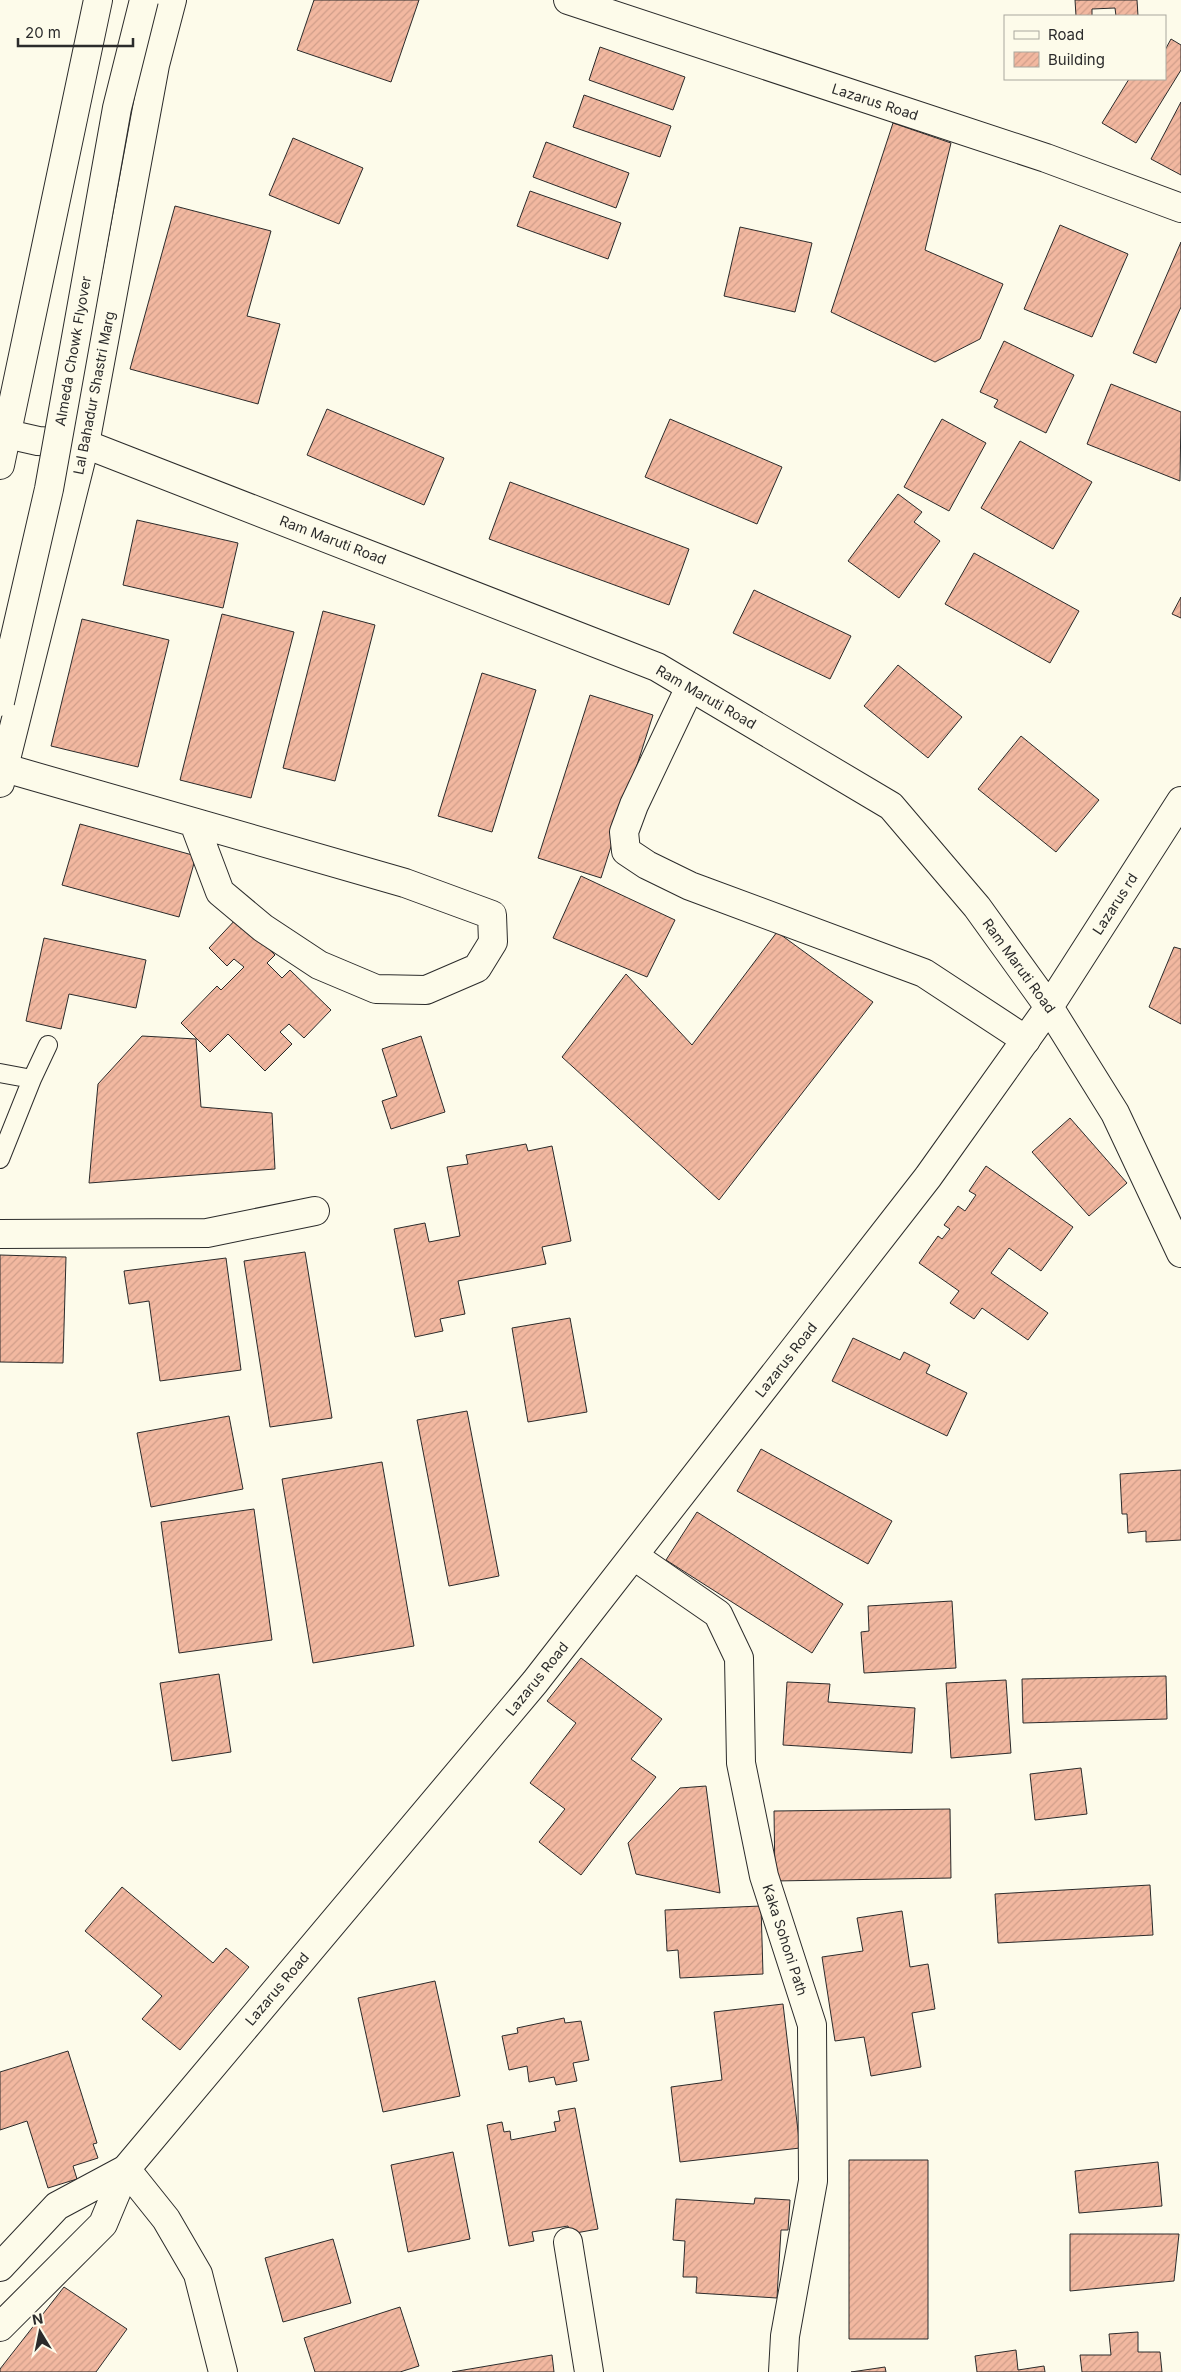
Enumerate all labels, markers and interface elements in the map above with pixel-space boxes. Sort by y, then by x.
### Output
scale bar [18,15,132,47]
legend [1004,15,1166,80]
text: 20 m [25,23,61,42]
text: Road [1048,25,1084,44]
text: Building [1048,50,1105,69]
street label: Lazarus Road [830,80,921,124]
street label: Almeda Chowk Flyover [51,275,94,427]
street label: Lal Bahadur Shastri Marg [69,310,118,476]
street label: Ram Maruti Road [278,511,389,568]
street label: Ram Maruti Road [653,661,759,732]
street label: Lazarus rd [1088,870,1141,938]
street label: Ram Maruti Road [979,915,1059,1016]
street label: Lazarus Road [751,1319,820,1400]
street label: Lazarus Road [502,1638,572,1719]
street label: Kaka Sohoni Path [759,1882,811,1998]
street label: Lazarus Road [241,1949,312,2029]
north arrow [15,2307,65,2357]
text: N [31,2309,44,2328]

